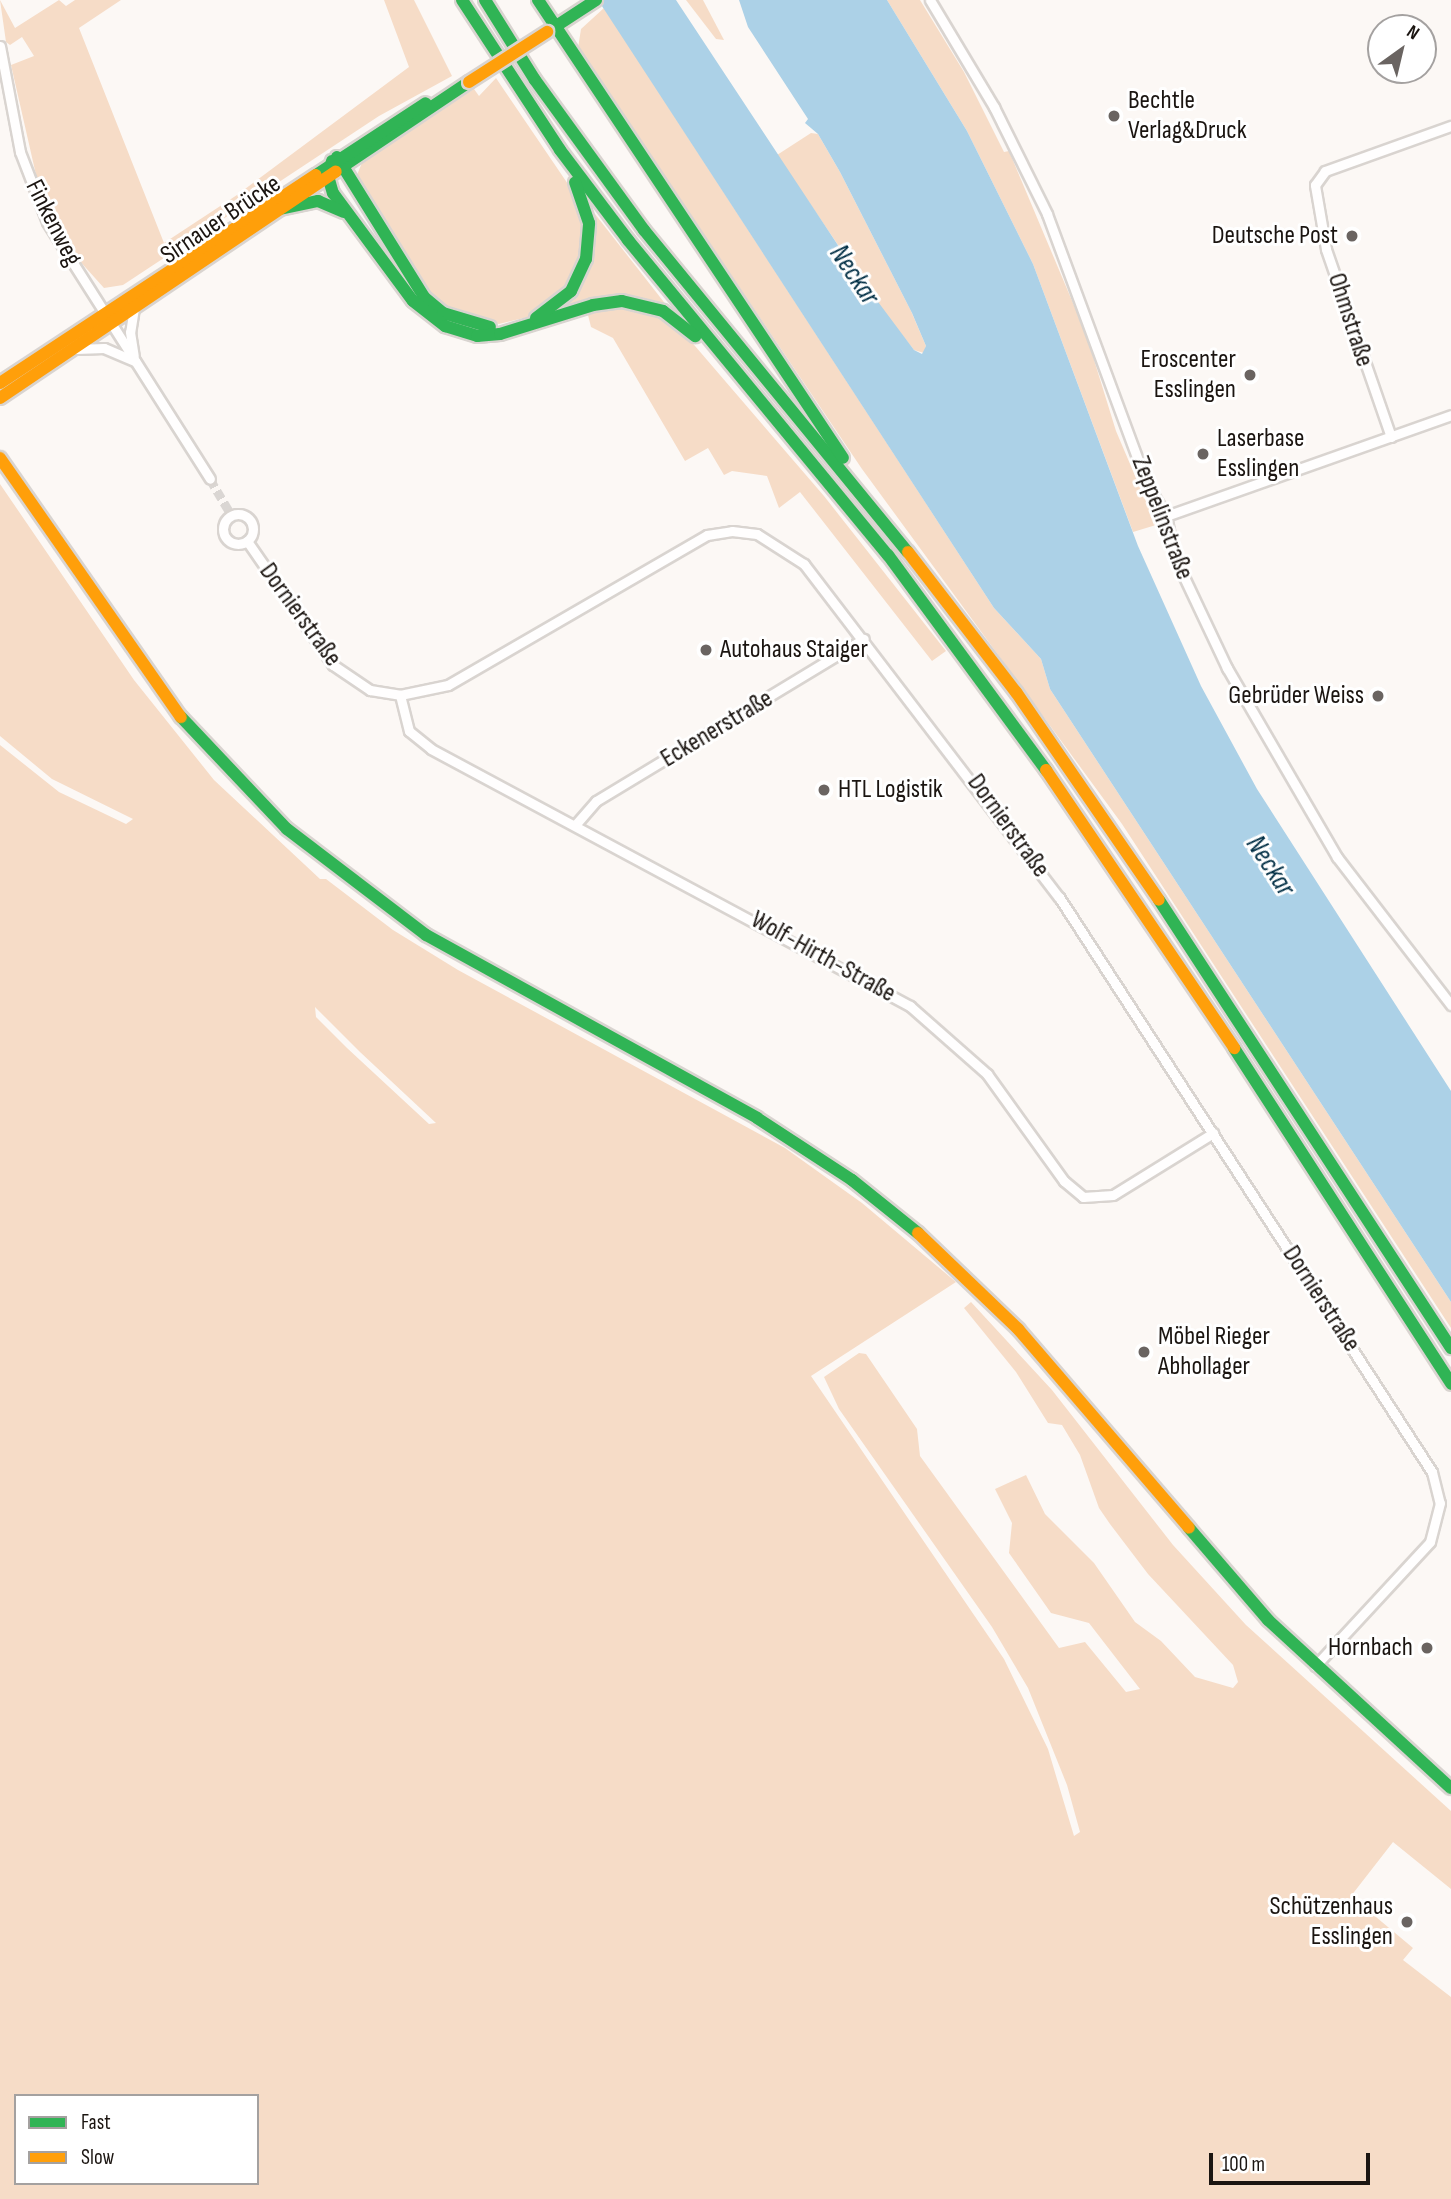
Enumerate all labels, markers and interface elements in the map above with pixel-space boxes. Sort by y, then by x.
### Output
north arrow [1367,14,1437,84]
text: N [1402,20,1424,45]
place label: Bechtle Verlag&Druck [1128,85,1247,146]
marker: Bechtle Verlag&Druck [1106,108,1122,124]
street label: Sirnauer Brücke [155,169,287,271]
street label: Finkenweg [18,175,88,271]
place label: Deutsche Post [1212,220,1338,252]
marker: Deutsche Post [1344,228,1360,244]
water label: Neckar [822,239,886,311]
street label: Ohmstraße [1320,269,1380,371]
place label: Eroscenter Esslingen [1140,344,1236,406]
marker: Eroscenter Esslingen [1242,367,1258,383]
place label: Laserbase Esslingen [1217,423,1304,485]
marker: Laserbase Esslingen [1195,446,1211,462]
street label: Zeppelinstraße [1124,452,1200,584]
street label: Dornierstraße [252,557,348,673]
place label: Autohaus Staiger [720,634,868,666]
marker: Autohaus Staiger [698,642,714,658]
place label: Gebrüder Weiss [1228,680,1364,712]
street label: Eckenerstraße [655,683,779,775]
marker: Gebrüder Weiss [1370,688,1386,704]
street label: Dornierstraße [960,768,1056,884]
place label: HTL Logistik [838,774,943,806]
marker: HTL Logistik [816,782,832,798]
water label: Neckar [1238,830,1302,902]
street label: Wolf-Hirth-Straße [745,904,901,1010]
street label: Dornierstraße [1275,1240,1367,1358]
place label: Möbel Rieger Abhollager [1158,1321,1270,1382]
marker: Möbel Rieger Abhollager [1136,1344,1152,1360]
place label: Hornbach [1328,1632,1413,1664]
marker: Hornbach [1419,1640,1435,1656]
place label: Schützenhaus Esslingen [1269,1891,1393,1952]
marker: Schützenhaus Esslingen [1399,1914,1415,1930]
legend [14,2094,259,2185]
text: Fast [81,2110,111,2135]
scale bar [1213,2140,1374,2184]
text: Slow [81,2145,114,2170]
text: 100 m [1222,2152,1265,2177]

